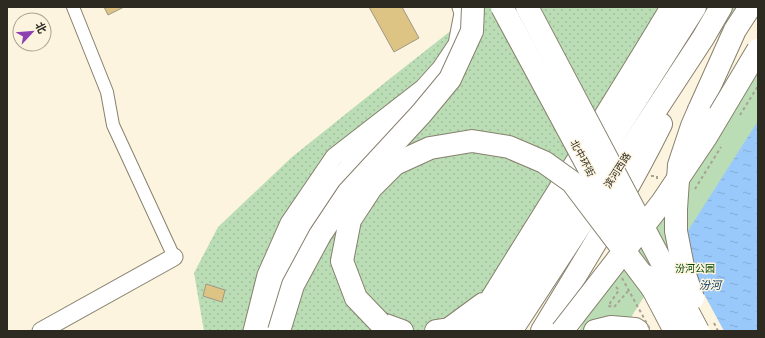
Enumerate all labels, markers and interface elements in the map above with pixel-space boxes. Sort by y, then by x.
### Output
north arrow [12,12,52,52]
text: 北 [32,19,51,36]
street label: 北中环街 [567,137,599,179]
street label: 滨河西路 [600,149,634,191]
park label: 汾河公园 [675,261,715,275]
water label: 汾河 [699,277,723,292]

